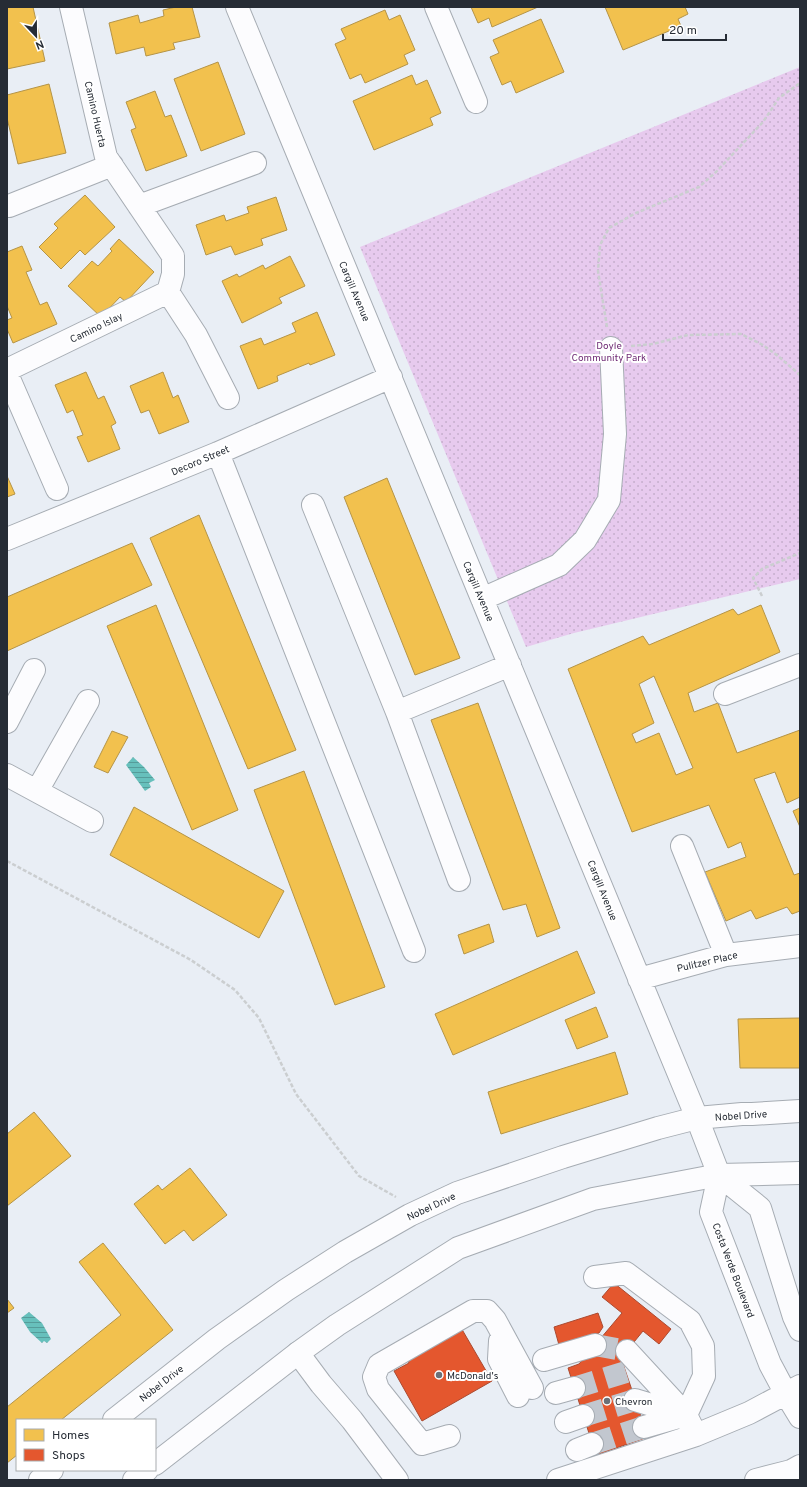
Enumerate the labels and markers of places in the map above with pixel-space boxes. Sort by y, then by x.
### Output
marker: McDonald's [434,1370,444,1380]
place label: McDonald's [447,1370,499,1383]
marker: Chevron [602,1396,612,1406]
place label: Chevron [615,1396,652,1409]

